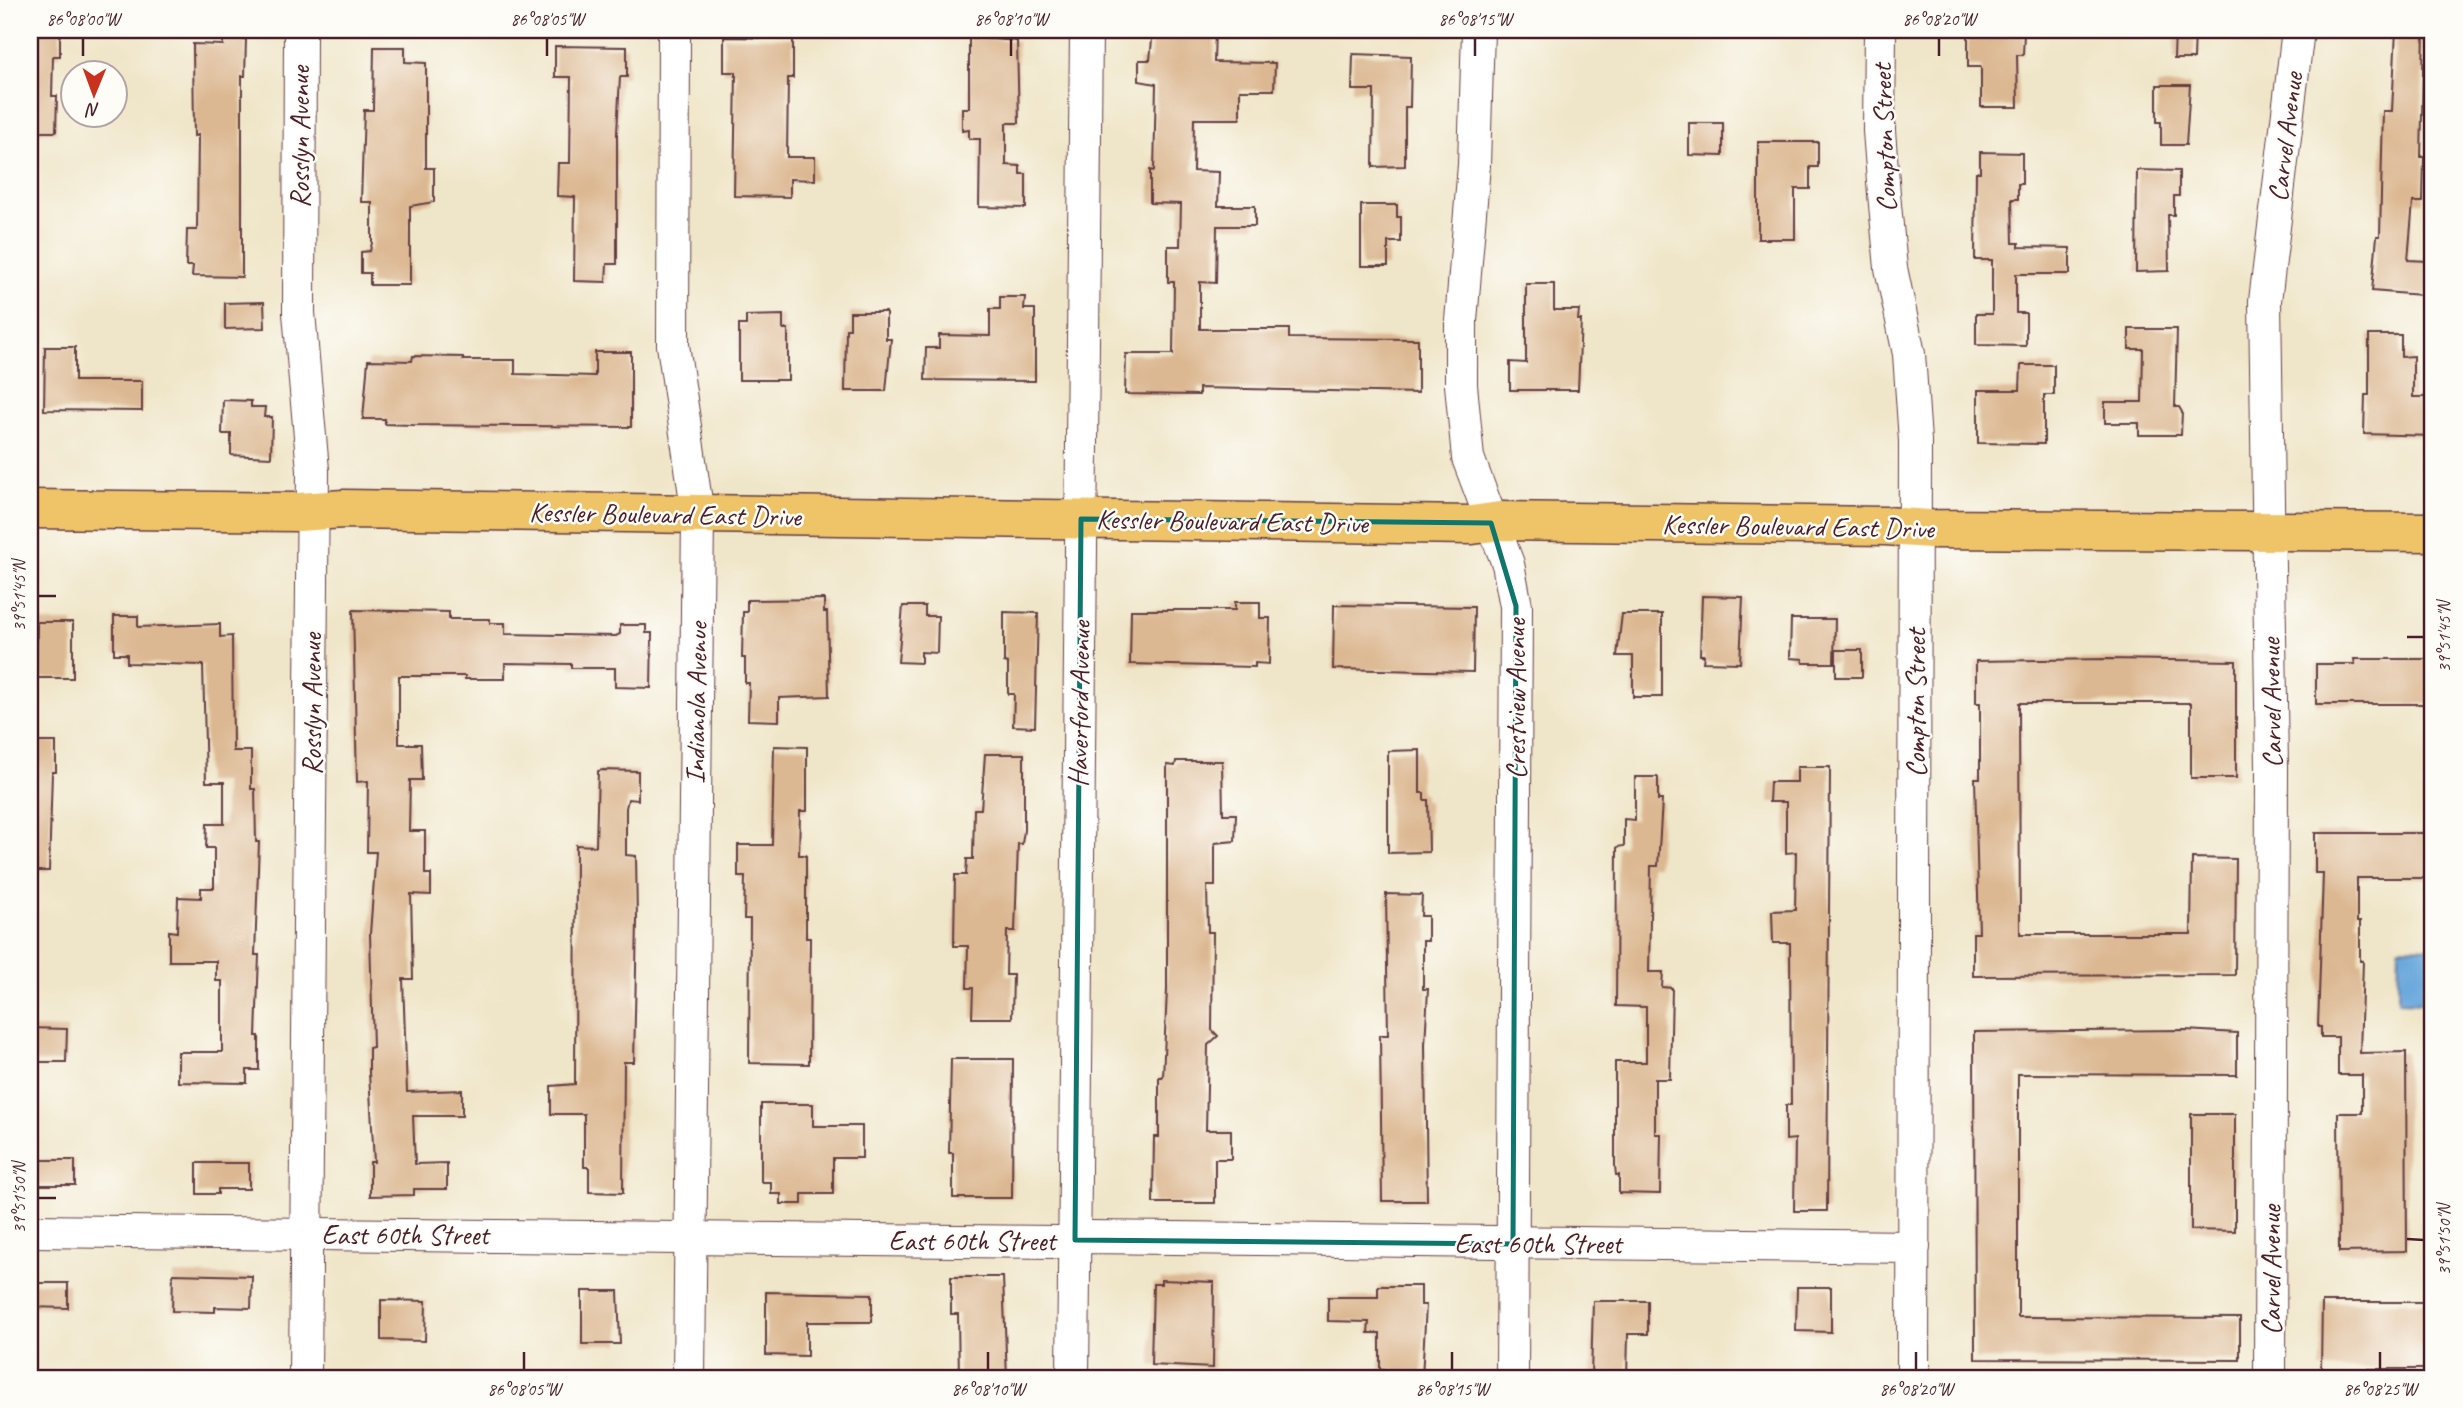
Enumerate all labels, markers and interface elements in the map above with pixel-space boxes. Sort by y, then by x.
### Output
text: 86°08'00"W [46,8,123,30]
text: 86°08'05"W [510,8,587,30]
text: 86°08'10"W [974,8,1051,30]
text: 86°08'15"W [1438,8,1515,30]
text: 86°08'20"W [1902,8,1979,30]
north arrow [60,60,130,130]
street label: Compton Street [1864,61,1904,213]
street label: Rosslyn Avenue [282,64,317,208]
street label: Carvel Avenue [2260,69,2311,204]
text: N [84,98,100,122]
street label: Kessler Boulevard East Drive [529,494,803,534]
street label: Kessler Boulevard East Drive [1096,501,1370,541]
street label: Kessler Boulevard East Drive [1662,506,1936,546]
text: 39°51'45"N [8,557,30,631]
text: 39°51'45"N [2433,598,2455,672]
street label: Crestview Avenue [1498,617,1533,779]
street label: Haverford Avenue [1060,619,1098,787]
street label: Indianola Avenue [677,620,715,784]
street label: Compton Street [1898,626,1933,777]
street label: Rosslyn Avenue [294,631,329,775]
street label: Carvel Avenue [2252,636,2290,768]
text: 39°51'50"N [8,1159,30,1233]
text: 39°51'50"N [2433,1201,2455,1275]
street label: Carvel Avenue [2253,1203,2288,1335]
street label: East 60th Street [321,1217,491,1252]
street label: East 60th Street [888,1223,1058,1258]
street label: East 60th Street [1454,1226,1624,1261]
text: 86°08'05"W [487,1378,564,1400]
text: 86°08'10"W [951,1378,1028,1400]
text: 86°08'15"W [1415,1378,1492,1400]
text: 86°08'20"W [1879,1378,1956,1400]
text: 86°08'25"W [2343,1378,2420,1400]

